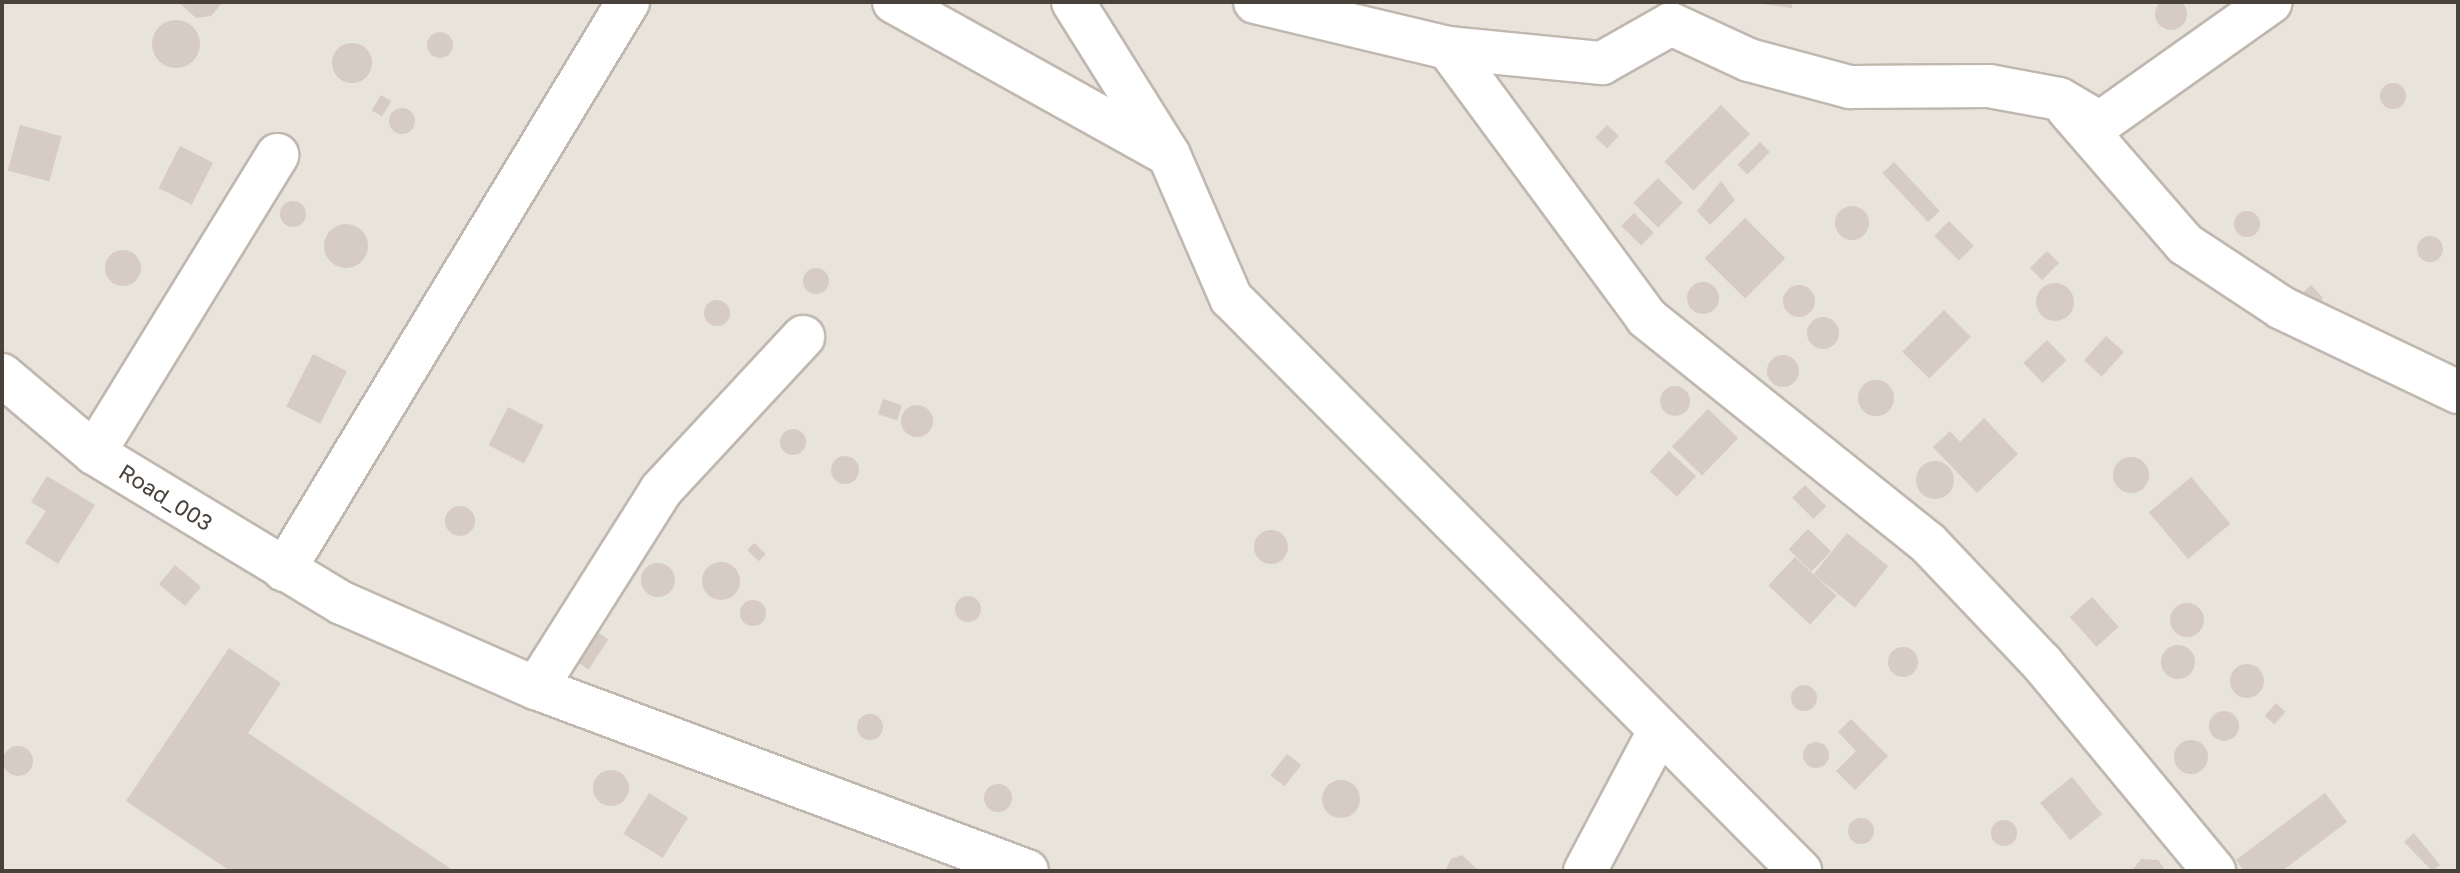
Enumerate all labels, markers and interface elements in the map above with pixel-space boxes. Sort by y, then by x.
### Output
street label: Road_003 [114,458,218,536]

